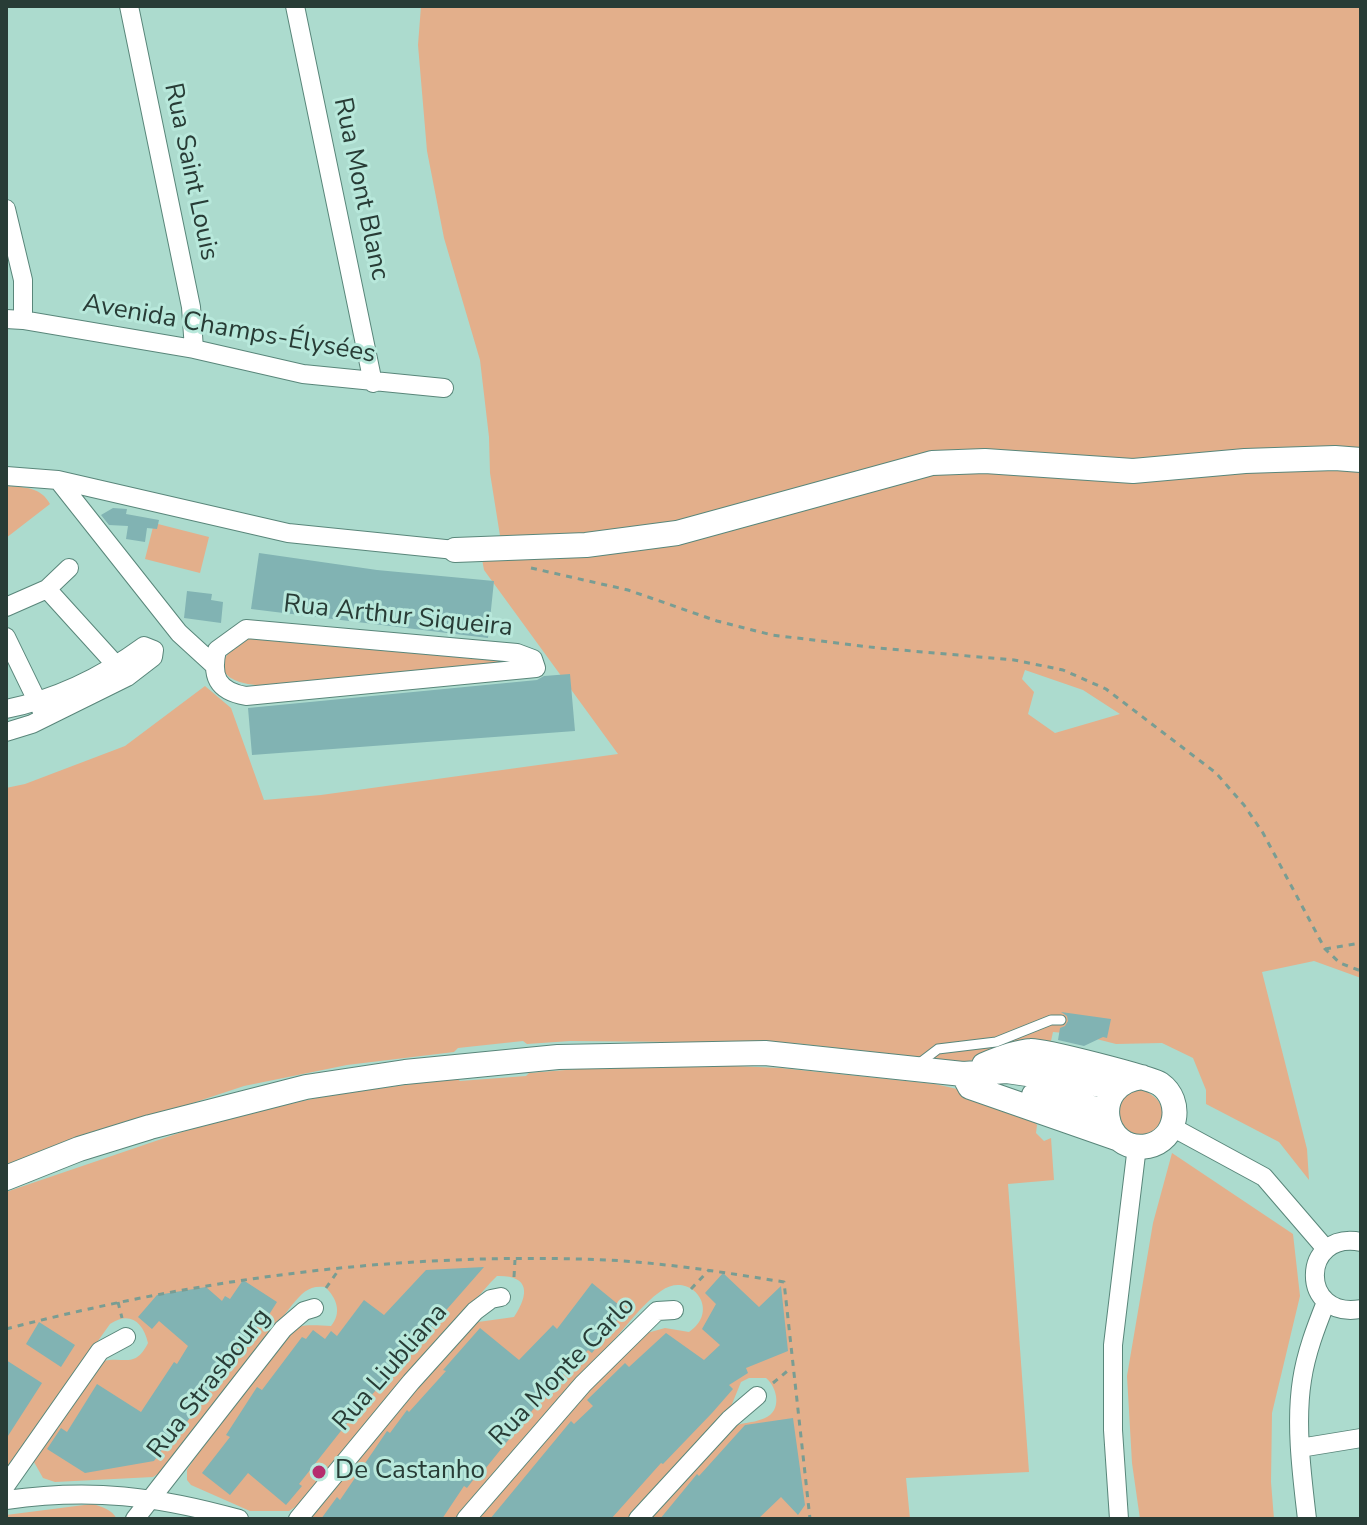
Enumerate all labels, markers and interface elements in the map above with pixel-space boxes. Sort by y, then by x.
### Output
street label: Rua Saint Louis [156,81,224,263]
street label: Rua Mont Blanc [325,95,395,283]
street label: Avenida Champs-Élysées [80,289,378,371]
street label: Rua Arthur Siqueira [282,589,514,645]
street label: Rua Monte Carlo [484,1291,642,1453]
street label: Rua Liubliana [327,1298,455,1438]
street label: Rua Strasbourg [142,1303,278,1465]
place label: De Castanho [335,1456,485,1488]
marker: De Castanho [310,1463,328,1481]

